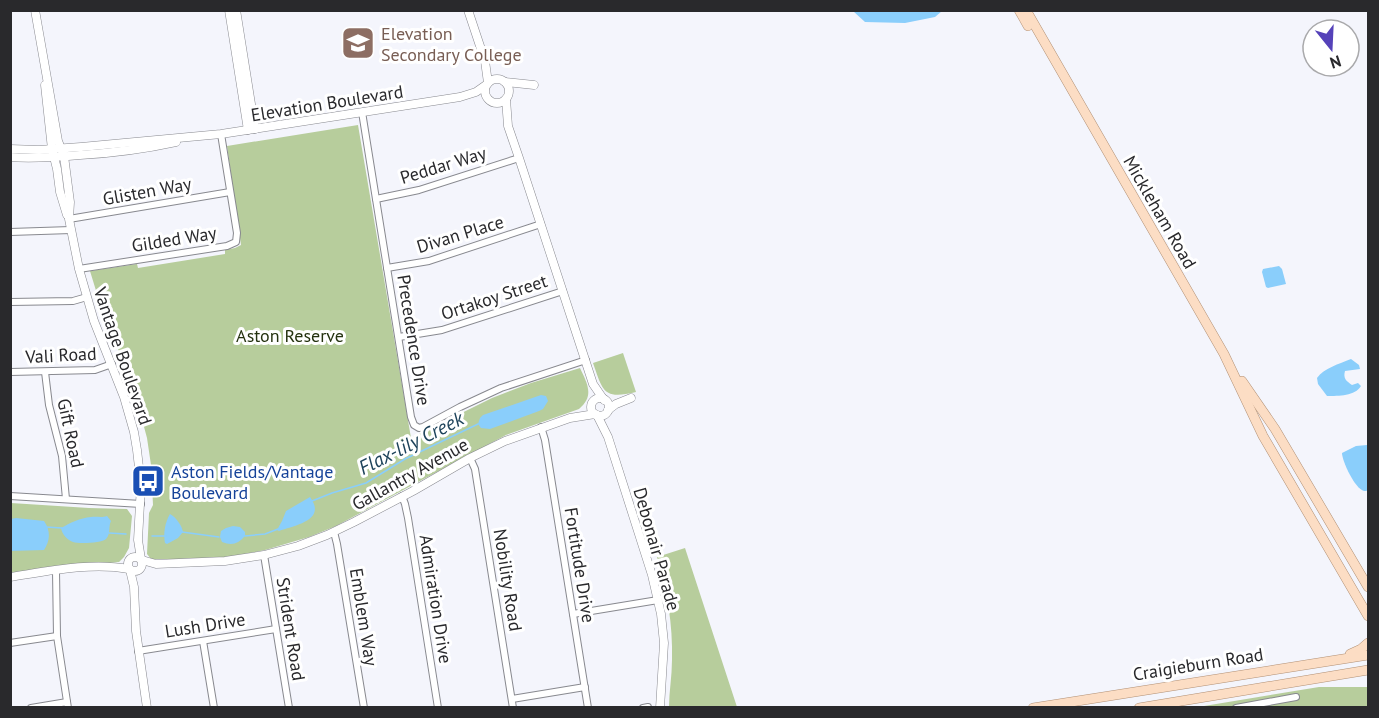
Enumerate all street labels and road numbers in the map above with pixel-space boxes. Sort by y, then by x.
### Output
street label: Elevation Boulevard [249,80,405,126]
street label: Peddar Way [397,141,489,189]
street label: Mickleham Road [1118,151,1202,273]
street label: Glisten Way [101,172,194,210]
street label: Divan Place [414,210,506,258]
street label: Gilded Way [130,221,219,257]
street label: Ortakoy Street [438,269,550,325]
street label: Precedence Drive [392,273,436,407]
street label: Vantage Boulevard [88,283,157,428]
street label: Vali Road [24,342,97,368]
street label: Gift Road [52,396,90,470]
street label: Gallantry Avenue [348,433,472,515]
street label: Debonair Parade [628,485,686,613]
street label: Fortitude Drive [560,506,600,624]
street label: Nobility Road [489,527,527,633]
street label: Admiration Drive [414,533,458,665]
street label: Emblem Way [345,566,383,668]
street label: Strident Road [271,576,311,682]
street label: Lush Drive [163,607,247,643]
street label: Craigieburn Road [1131,642,1265,686]

